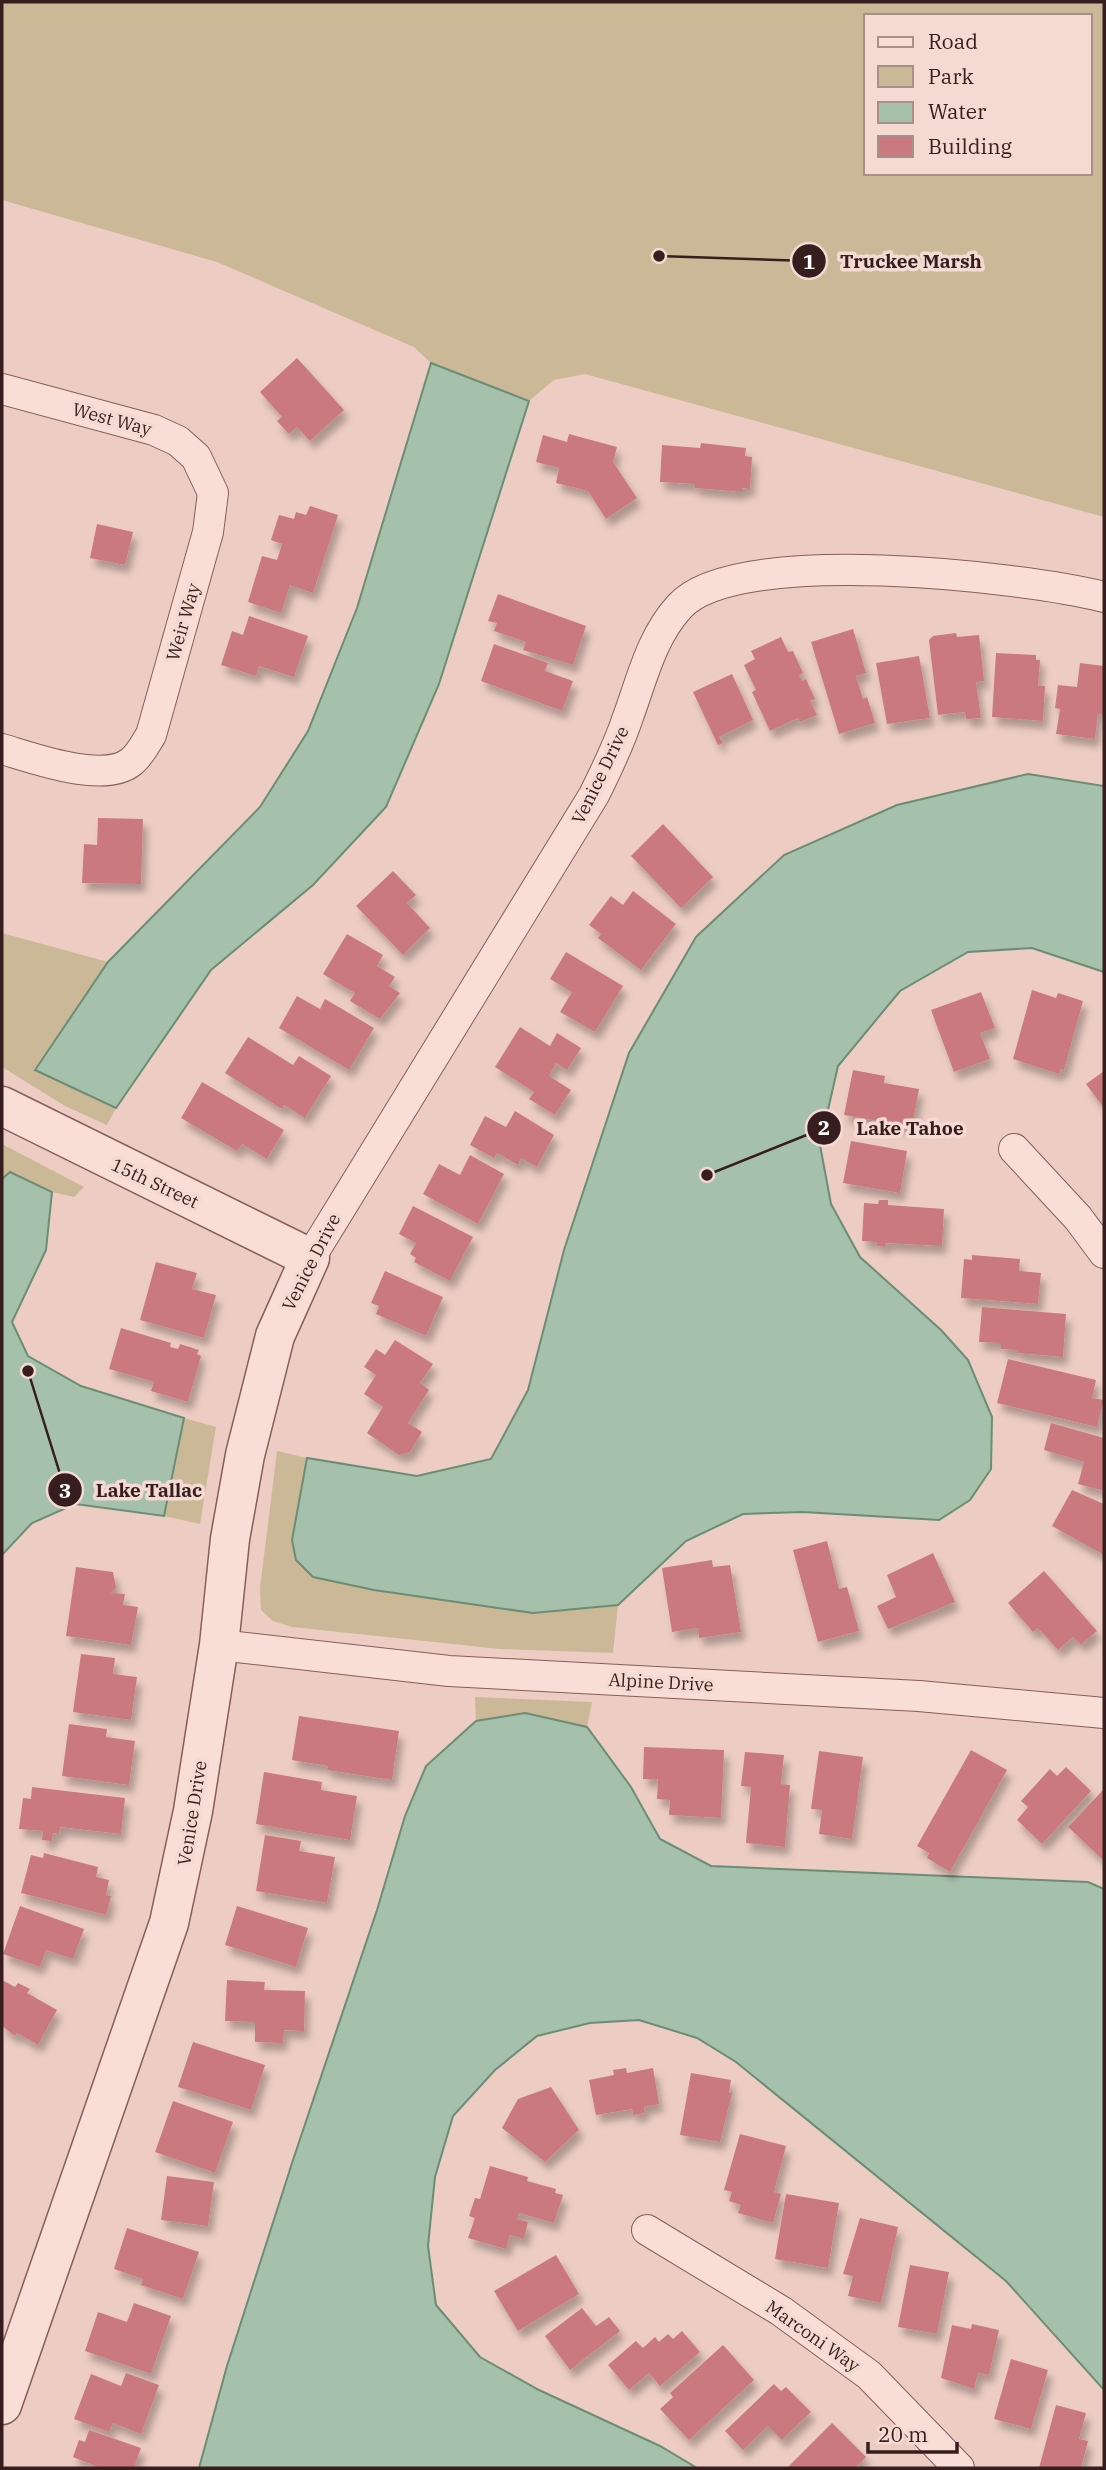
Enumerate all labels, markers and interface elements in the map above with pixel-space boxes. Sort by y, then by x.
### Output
legend [864,14,1092,175]
text: Road [928,27,978,55]
text: Park [928,62,975,90]
text: Water [928,97,987,125]
text: Building [928,132,1013,160]
callout: Truckee Marsh [791,241,996,281]
text: 1 [803,247,815,275]
text: Truckee Marsh [840,249,982,273]
street label: West Way [70,397,154,441]
street label: Weir Way [161,580,205,663]
street label: Venice Drive [566,722,634,828]
callout: Lake Tahoe [807,1108,977,1148]
text: 2 [818,1113,830,1141]
text: Lake Tahoe [856,1116,964,1140]
street label: 15th Street [108,1153,202,1213]
street label: Venice Drive [277,1209,345,1315]
callout: Lake Tallac [47,1470,216,1510]
text: 3 [59,1476,71,1504]
text: Lake Tallac [96,1478,202,1502]
street label: Alpine Drive [608,1668,714,1696]
street label: Venice Drive [172,1759,212,1867]
street label: Marconi Way [761,2295,865,2377]
scale bar [868,2410,957,2454]
text: 20 m [878,2420,928,2448]

